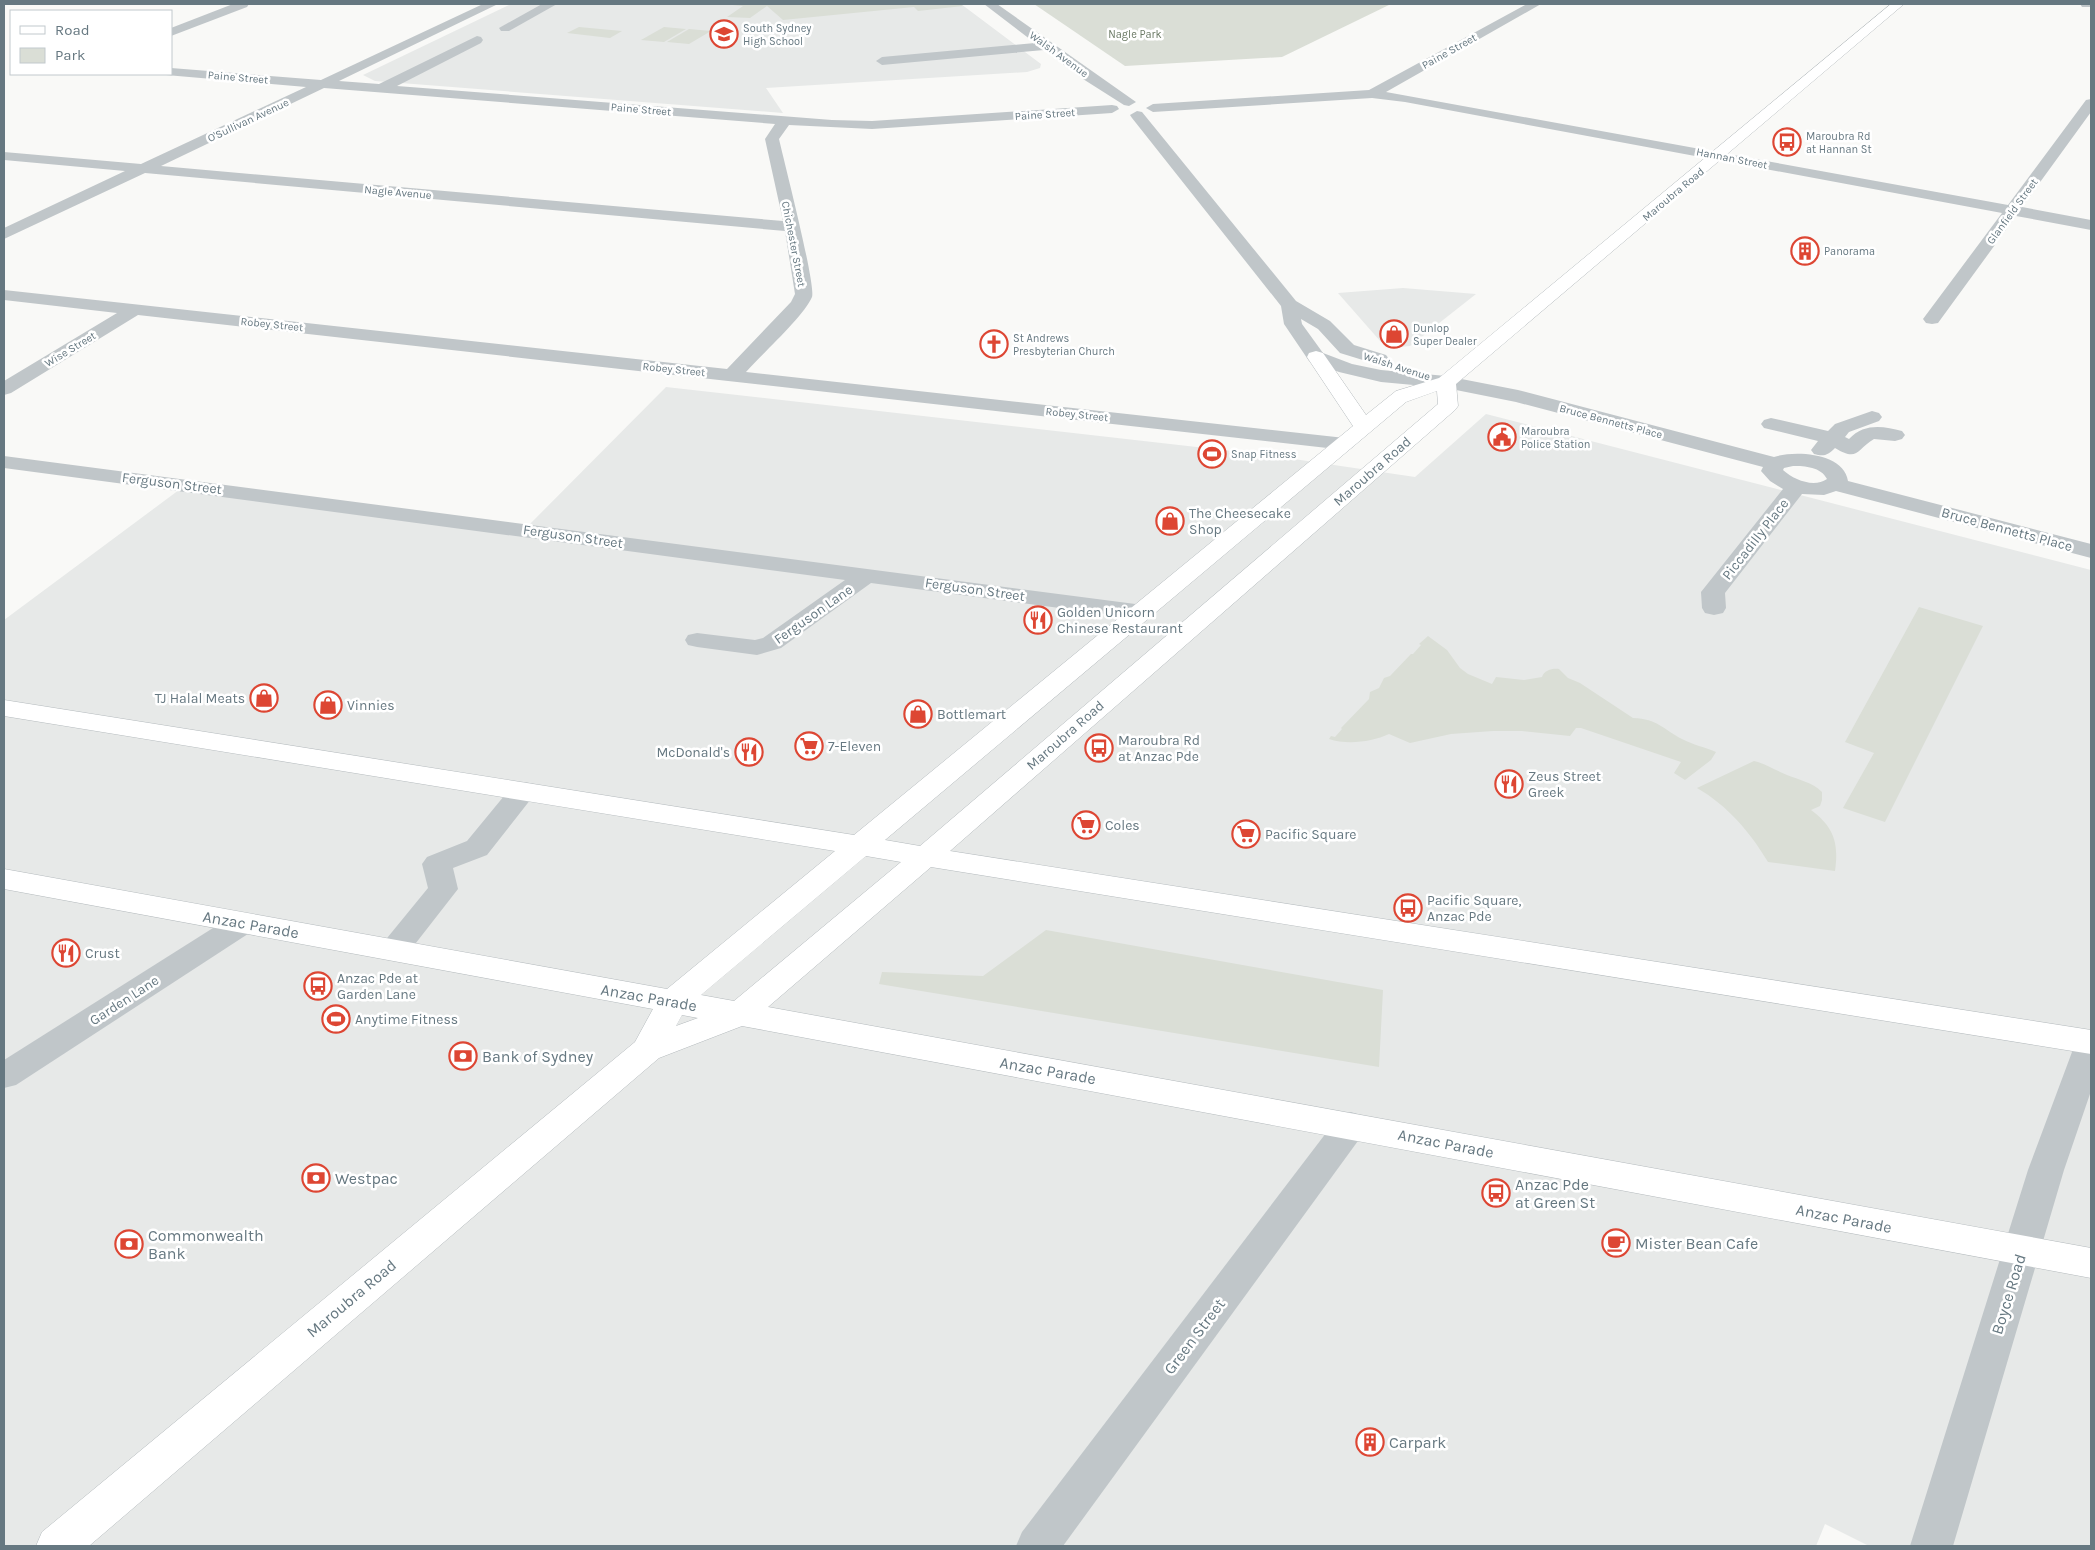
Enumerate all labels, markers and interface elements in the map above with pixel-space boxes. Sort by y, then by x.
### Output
legend [10,10,172,75]
school or university icon: South Sydney High School [709,19,739,49]
text: Road [55,21,90,39]
place label: South Sydney High School [743,22,811,48]
park label: Nagle Park [1108,28,1162,41]
street label: Walsh Avenue [1027,29,1091,80]
street label: Paine Street [1420,31,1479,72]
text: Park [55,46,85,64]
street label: Paine Street [207,68,269,87]
street label: O'Sullivan Avenue [205,96,291,145]
street label: Paine Street [610,100,672,119]
street label: Paine Street [1014,106,1076,123]
bus stop icon: Maroubra Rd at Hannan St [1772,127,1802,157]
place label: Maroubra Rd at Hannan St [1806,130,1872,156]
street label: Hannan Street [1695,145,1769,172]
street label: Maroubra Road [1640,165,1707,224]
street label: Glanfield Street [1984,176,2041,247]
street label: Nagle Avenue [364,183,432,202]
street label: Chichester Street [779,200,808,288]
building icon: Panorama [1790,236,1820,266]
place label: Panorama [1824,245,1875,258]
street label: Robey Street [240,315,304,334]
shop icon: Dunlop Super Dealer [1379,319,1409,349]
place label: Dunlop Super Dealer [1413,322,1477,348]
street label: Wise Street [42,329,98,370]
church icon: St Andrews Presbyterian Church [979,329,1009,359]
place label: St Andrews Presbyterian Church [1013,332,1115,358]
street label: Walsh Avenue [1362,349,1432,384]
street label: Robey Street [642,360,706,379]
street label: Bruce Bennetts Place [1558,401,1664,442]
street label: Robey Street [1045,405,1109,424]
public building icon: Maroubra Police Station [1487,422,1517,452]
place label: Maroubra Police Station [1521,425,1590,451]
street label: Maroubra Road [1330,433,1415,510]
sports icon: Snap Fitness [1197,439,1227,469]
place label: Snap Fitness [1231,448,1297,461]
street label: Ferguson Street [121,469,223,498]
street label: Piccadilly Place [1719,495,1792,583]
street label: Bruce Bennetts Place [1939,504,2074,555]
place label: The Cheesecake Shop [1189,505,1291,538]
shop icon: The Cheesecake Shop [1155,506,1185,536]
street label: Ferguson Street [522,521,624,552]
street label: Ferguson Street [924,574,1026,605]
street label: Ferguson Lane [771,581,856,648]
place label: Golden Unicorn Chinese Restaurant [1057,604,1183,637]
restaurant icon: Golden Unicorn Chinese Restaurant [1023,605,1053,635]
shop icon: TJ Halal Meats [249,683,279,713]
place label: TJ Halal Meats [155,690,245,707]
shop icon: Vinnies [313,690,343,720]
place label: Vinnies [347,697,395,714]
street label: Maroubra Road [1023,697,1108,774]
shop icon: Bottlemart [903,699,933,729]
place label: Bottlemart [937,706,1006,723]
supermarket icon: 7-Eleven [794,731,824,761]
place label: Maroubra Rd at Anzac Pde [1118,732,1200,765]
bus stop icon: Maroubra Rd at Anzac Pde [1084,733,1114,763]
restaurant icon: McDonald's [734,737,764,767]
place label: 7-Eleven [828,738,881,755]
place label: McDonald's [656,744,730,761]
place label: Zeus Street Greek [1528,768,1601,801]
restaurant icon: Zeus Street Greek [1494,769,1524,799]
supermarket icon: Coles [1071,810,1101,840]
place label: Coles [1105,817,1140,834]
supermarket icon: Pacific Square [1231,819,1261,849]
place label: Pacific Square [1265,826,1356,843]
place label: Pacific Square, Anzac Pde [1427,892,1521,925]
bus stop icon: Pacific Square, Anzac Pde [1393,893,1423,923]
street label: Anzac Parade [201,907,300,942]
restaurant icon: Crust [51,938,81,968]
place label: Crust [85,945,120,962]
place label: Anzac Pde at Garden Lane [337,970,418,1003]
bus stop icon: Anzac Pde at Garden Lane [303,971,333,1001]
street label: Garden Lane [87,972,162,1029]
street label: Anzac Parade [599,980,698,1015]
sports icon: Anytime Fitness [321,1004,351,1034]
place label: Anytime Fitness [355,1011,458,1028]
bank icon: Bank of Sydney [448,1041,478,1071]
place label: Bank of Sydney [482,1047,594,1066]
street label: Anzac Parade [998,1053,1097,1088]
street label: Anzac Parade [1396,1125,1495,1162]
bank icon: Westpac [301,1163,331,1193]
place label: Westpac [335,1169,398,1188]
place label: Anzac Pde at Green St [1515,1175,1595,1212]
bus stop icon: Anzac Pde at Green St [1481,1178,1511,1208]
street label: Anzac Parade [1794,1200,1893,1237]
place label: Commonwealth Bank [148,1226,264,1263]
cafe icon: Mister Bean Cafe [1601,1228,1631,1258]
bank icon: Commonwealth Bank [114,1229,144,1259]
place label: Mister Bean Cafe [1635,1234,1758,1253]
street label: Boyce Road [1987,1252,2030,1337]
street label: Maroubra Road [303,1255,400,1341]
street label: Green Street [1160,1295,1229,1378]
building icon: Carpark [1355,1427,1385,1457]
place label: Carpark [1389,1433,1446,1452]

